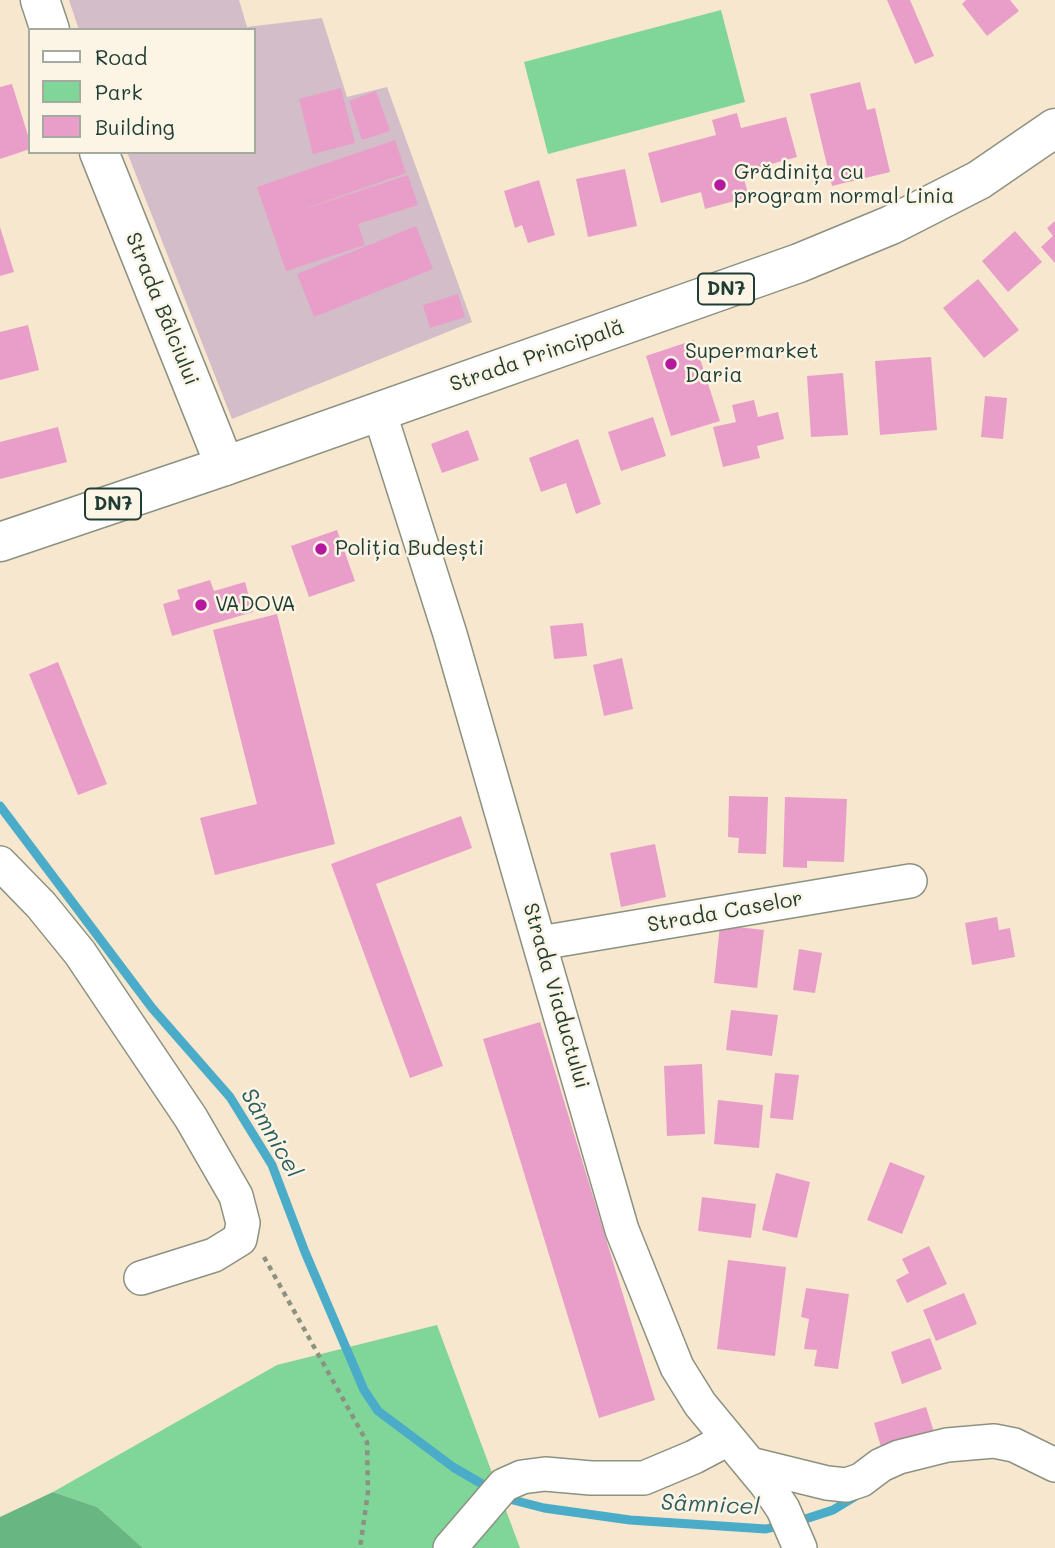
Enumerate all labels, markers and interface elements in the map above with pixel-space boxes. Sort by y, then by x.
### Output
legend [28,28,256,154]
text: Road [95,43,147,70]
text: Park [95,78,143,105]
text: Building [95,113,175,140]
place label: Grădinița cu program normal Linia [734,160,954,210]
marker: Grădinița cu program normal Linia [712,177,728,193]
street label: Strada Bâlciului [120,229,204,389]
road number: DN7 [698,274,754,304]
street label: Strada Principală [447,314,627,398]
place label: Supermarket Daria [685,339,819,389]
marker: Supermarket Daria [663,356,679,372]
road number: DN7 [85,489,141,520]
place label: Poliția Budești [335,536,484,562]
marker: Poliția Budești [313,541,329,557]
place label: VADOVA [215,592,296,618]
marker: VADOVA [193,597,209,613]
street label: Strada Caselor [645,886,805,938]
street label: Strada Viaductului [517,900,595,1092]
water label: Sâmnicel [234,1083,308,1183]
water label: Sâmnicel [660,1489,760,1521]

